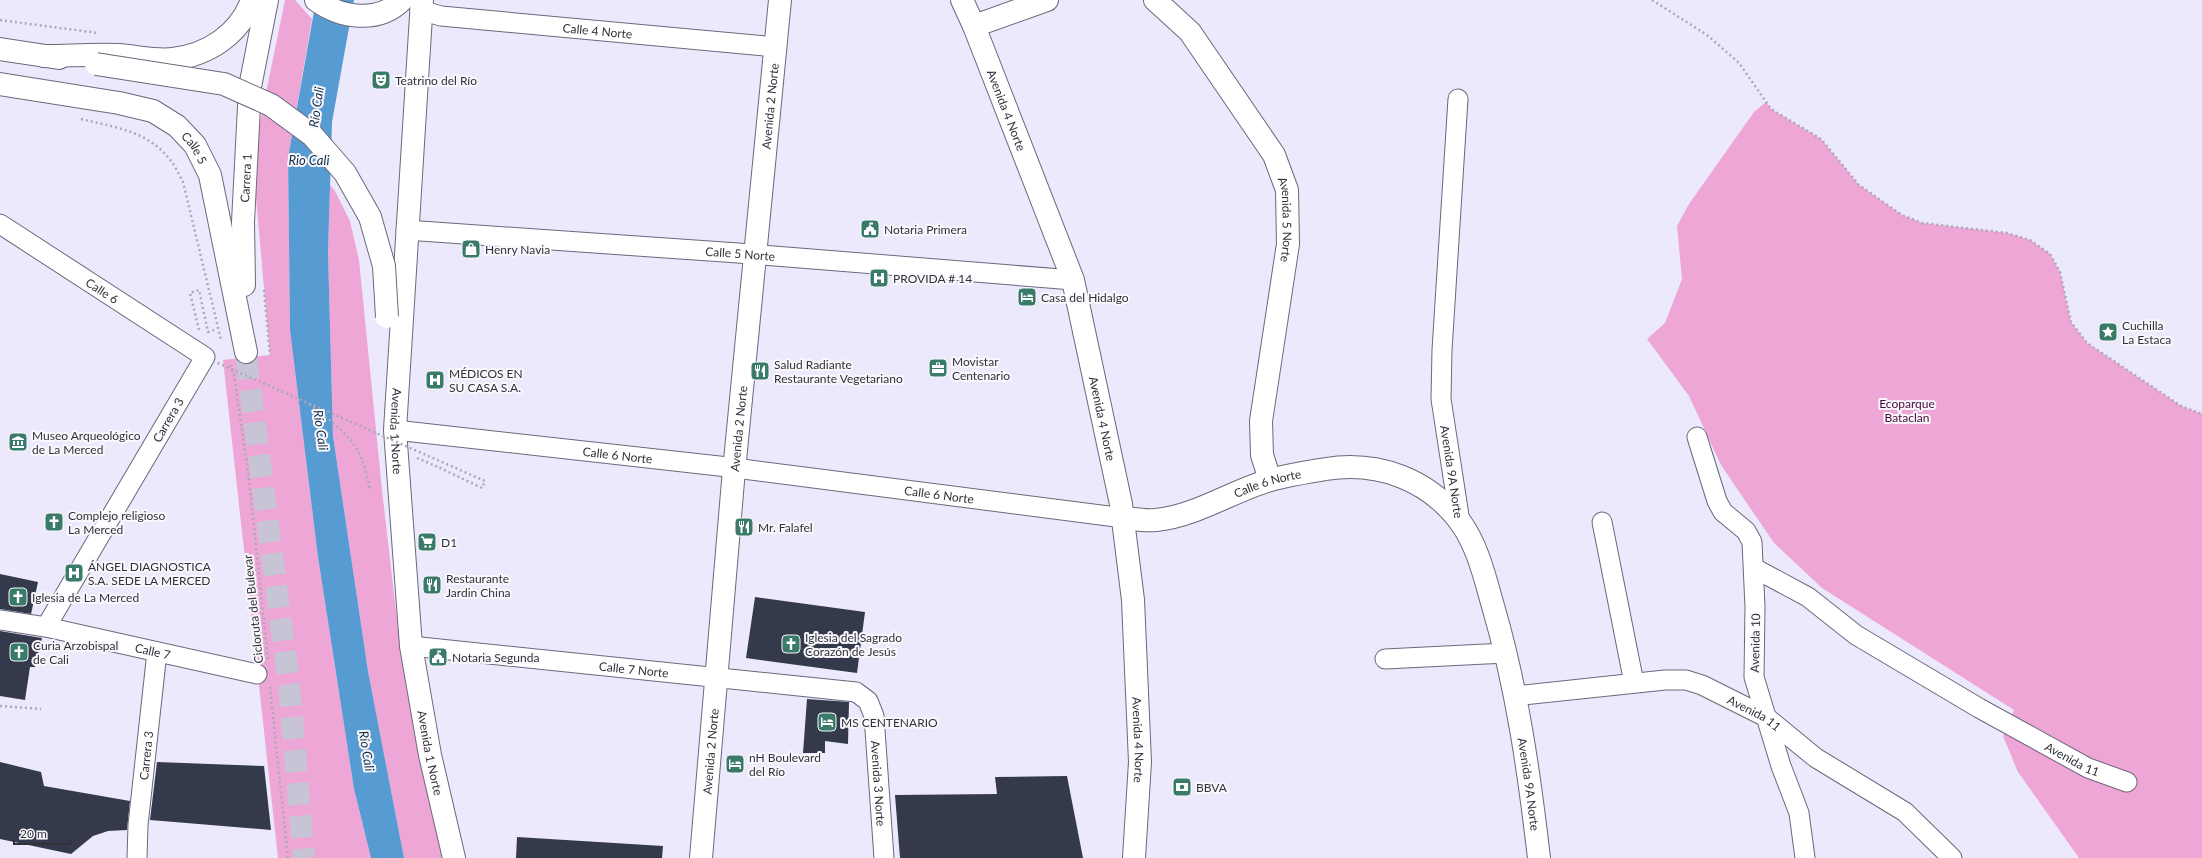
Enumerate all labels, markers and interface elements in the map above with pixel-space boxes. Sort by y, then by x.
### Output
street label: Calle 4 Norte [562,20,633,41]
street label: Avenida 2 Norte [758,62,781,150]
street label: Avenida 4 Norte [984,67,1029,153]
theatre icon: Teatrino del Río [370,69,392,91]
place label: Teatrino del Río [395,73,477,88]
water label: Río Cali [305,86,327,128]
street label: Calle 5 [179,128,211,166]
water label: Rio Cali [289,152,329,168]
street label: Carrera 1 [237,153,254,203]
street label: Avenida 5 Norte [1275,174,1296,263]
public building icon: Notaria Primera [859,218,881,240]
place label: Notaria Primera [884,222,967,237]
shop icon: Henry Navia [460,238,482,260]
place label: Henry Navia [485,242,550,257]
street label: Calle 5 Norte [705,243,776,263]
hospital icon: PROVIDA # 14 [868,267,890,289]
place label: PROVIDA # 14 [893,271,972,286]
street label: Calle 6 [83,274,122,307]
hotel icon: Casa del Hidalgo [1016,286,1038,308]
place label: Casa del Hidalgo [1041,290,1129,305]
place label: Cuchilla La Estaca [2122,318,2171,347]
place icon: Cuchilla La Estaca [2097,321,2119,343]
place label: Movistar Centenario [952,354,1010,383]
place label: Salud Radiante Restaurante Vegetariano [774,357,903,386]
office icon: Movistar Centenario [927,357,949,379]
restaurant icon: Salud Radiante Restaurante Vegetariano [749,360,771,382]
place label: MÉDICOS EN SU CASA S.A. [449,366,523,395]
hospital icon: MÉDICOS EN SU CASA S.A. [424,369,446,391]
street label: Avenida 4 Norte [1086,375,1119,462]
street label: Avenida 2 Norte [726,385,750,472]
street label: Avenida 1 Norte [387,388,406,475]
street label: Carrera 3 [149,395,187,445]
park label: Ecoparque Bataclan [1879,396,1935,425]
water label: Río Cali [310,409,332,451]
street label: Avenida 9A Norte [1438,424,1467,519]
place label: Museo Arqueológico de La Merced [32,428,141,457]
museum icon: Museo Arqueológico de La Merced [7,431,29,453]
street label: Calle 6 Norte [582,443,653,466]
street label: Calle 6 Norte [1231,466,1302,500]
street label: Calle 6 Norte [904,482,975,506]
place label: Complejo religioso La Merced [68,508,166,537]
church icon: Complejo religioso La Merced [43,511,65,533]
restaurant icon: Mr. Falafel [733,516,755,538]
place label: Mr. Falafel [758,520,813,535]
supermarket icon: D1 [416,531,438,553]
place label: D1 [441,535,457,550]
street label: Cicloruta del Bulevar [240,553,266,664]
place label: ÁNGEL DIAGNOSTICA S.A. SEDE LA MERCED [88,559,212,588]
hospital icon: ÁNGEL DIAGNOSTICA S.A. SEDE LA MERCED [63,562,85,584]
place label: Restaurante Jardin China [446,571,511,600]
restaurant icon: Restaurante Jardin China [421,574,443,596]
church icon: Iglesia de La Merced [7,586,29,608]
place label: Iglesia de La Merced [32,590,139,605]
street label: Avenida 10 [1747,613,1763,673]
place label: Iglesia del Sagrado Corazón de Jesús [805,630,902,659]
church icon: Iglesia del Sagrado Corazón de Jesús [780,633,802,655]
place label: Curia Arzobispal de Cali [33,638,118,667]
street label: Calle 7 [134,640,172,662]
church icon: Curia Arzobispal de Cali [8,641,30,663]
public building icon: Notaria Segunda [427,646,449,668]
place label: Notaria Segunda [452,650,539,665]
street label: Calle 7 Norte [598,658,669,680]
street label: Avenida 11 [1725,692,1784,734]
street label: Avenida 4 Norte [1130,696,1148,783]
street label: Avenida 2 Norte [699,708,721,795]
street label: Avenida 1 Norte [415,709,447,797]
hotel icon: MS CENTENARIO [816,711,838,733]
place label: MS CENTENARIO [841,715,938,730]
street label: Carrera 3 [136,730,156,781]
water label: Río Cali [356,730,378,772]
street label: Avenida 9A Norte [1515,737,1543,832]
street label: Avenida 11 [2043,738,2102,779]
street label: Avenida 3 Norte [868,740,889,827]
place label: nH Boulevard del Río [749,750,821,779]
hotel icon: nH Boulevard del Río [724,753,746,775]
bank icon: BBVA [1171,776,1193,798]
place label: BBVA [1196,780,1228,795]
scale bar [14,820,70,846]
text: 20 m [20,826,47,841]

